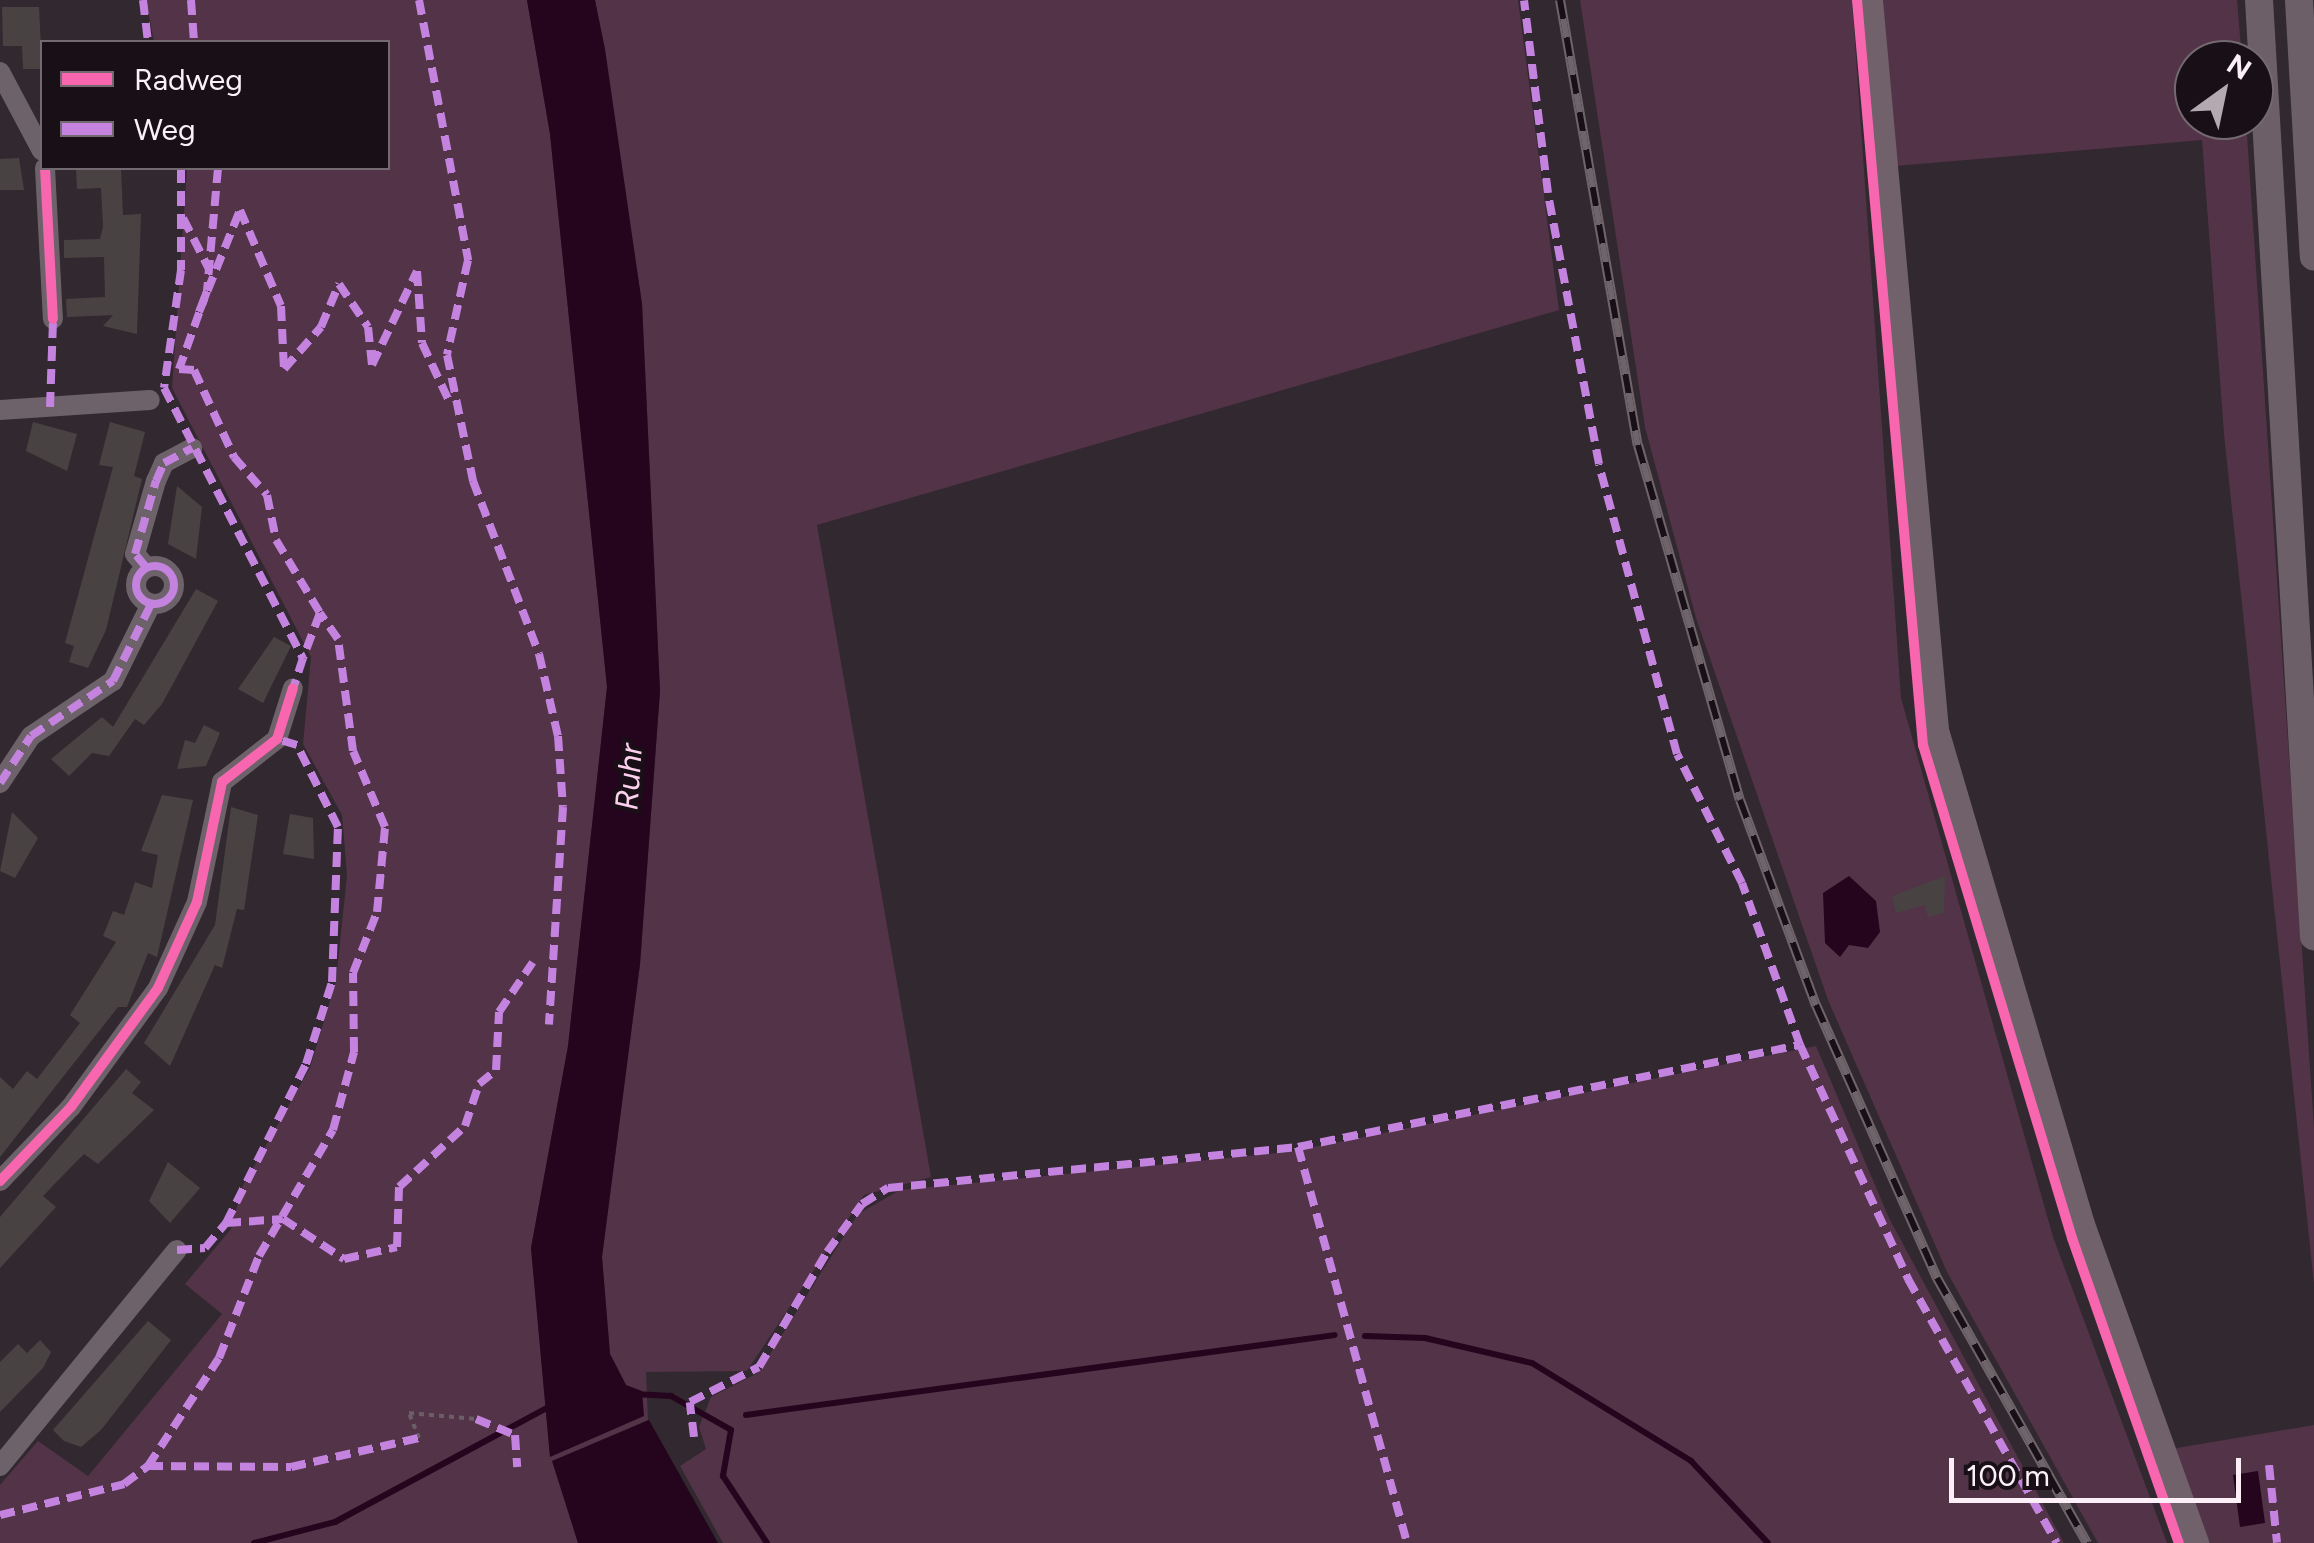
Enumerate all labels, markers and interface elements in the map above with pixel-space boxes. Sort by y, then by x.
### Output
legend [40,40,390,170]
north arrow [2174,40,2274,140]
text: N [2221,46,2258,87]
text: Radweg [134,61,243,98]
text: Weg [134,111,196,148]
water label: Ruhr [608,742,650,812]
scale bar [1954,1438,2246,1500]
text: 100 m [1966,1457,2050,1494]

